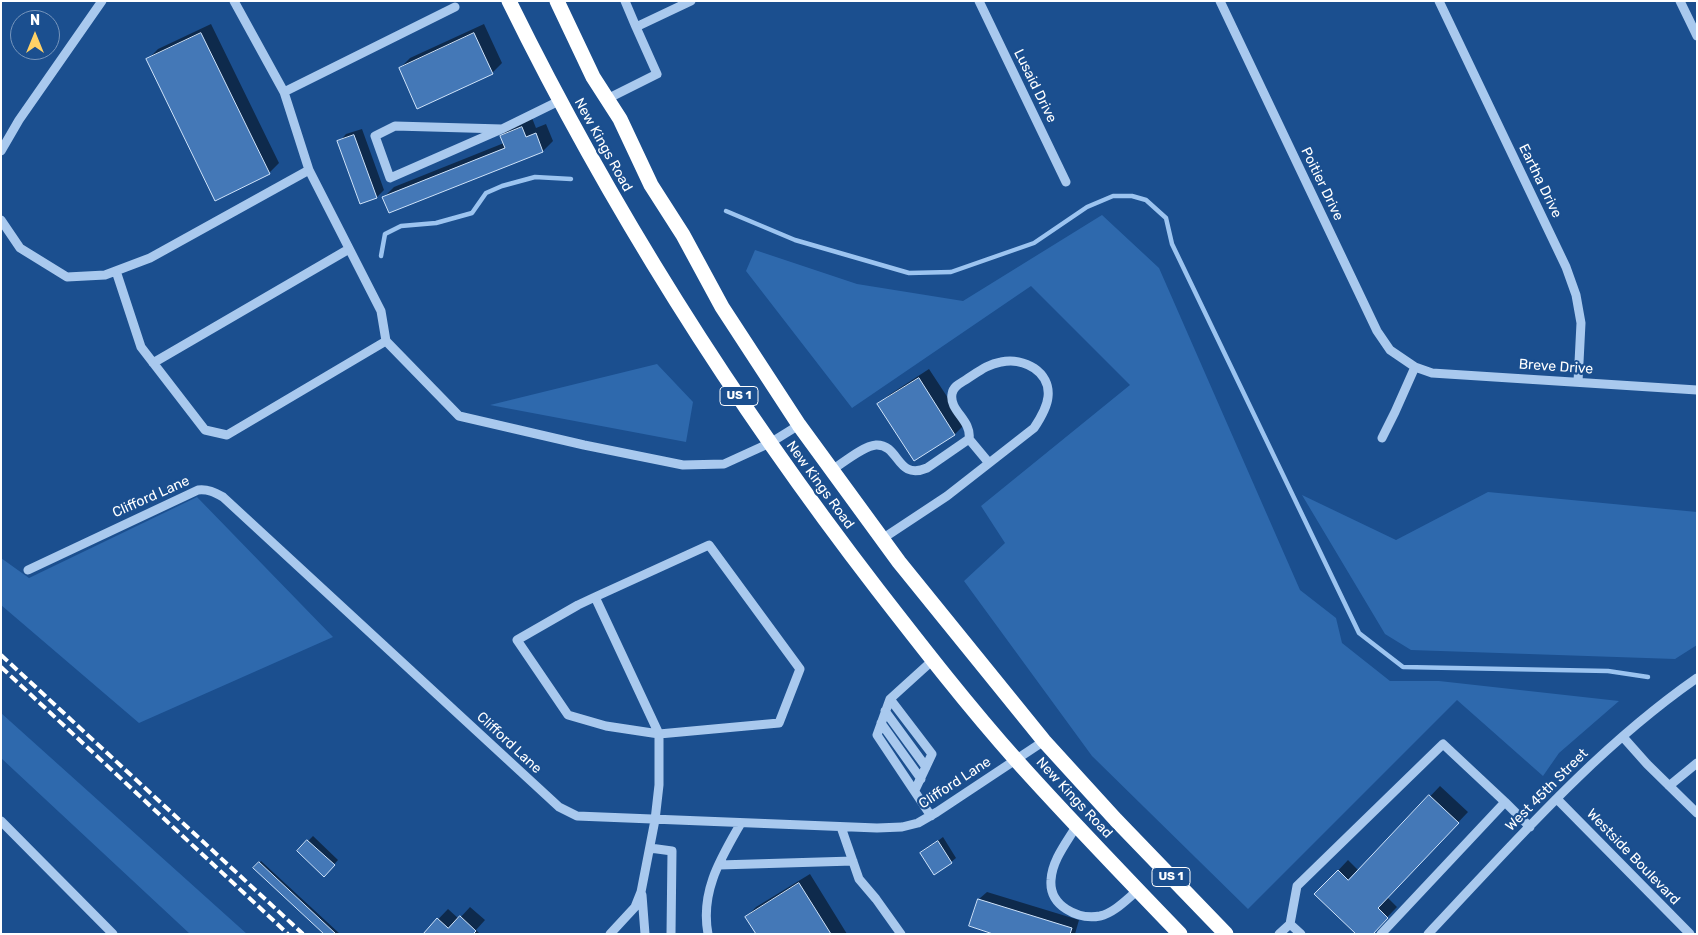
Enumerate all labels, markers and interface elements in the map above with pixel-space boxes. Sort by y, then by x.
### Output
north arrow [10,10,60,60]
text: N [30,12,40,29]
street label: Lusaid Drive [1010,46,1060,126]
street label: New Kings Road [570,95,636,195]
street label: Eartha Drive [1515,141,1565,221]
street label: Poitier Drive [1297,145,1347,223]
street label: Breve Drive [1518,356,1594,378]
road number: US 1 [720,386,758,406]
street label: New Kings Road [783,438,857,532]
street label: Clifford Lane [110,473,192,521]
street label: Clifford Lane [473,709,545,777]
street label: West 45th Street [1502,745,1592,835]
street label: Clifford Lane [916,753,994,813]
street label: New Kings Road [1032,754,1116,842]
street label: Westside Boulevard [1583,805,1683,909]
road number: US 1 [1152,868,1190,886]

